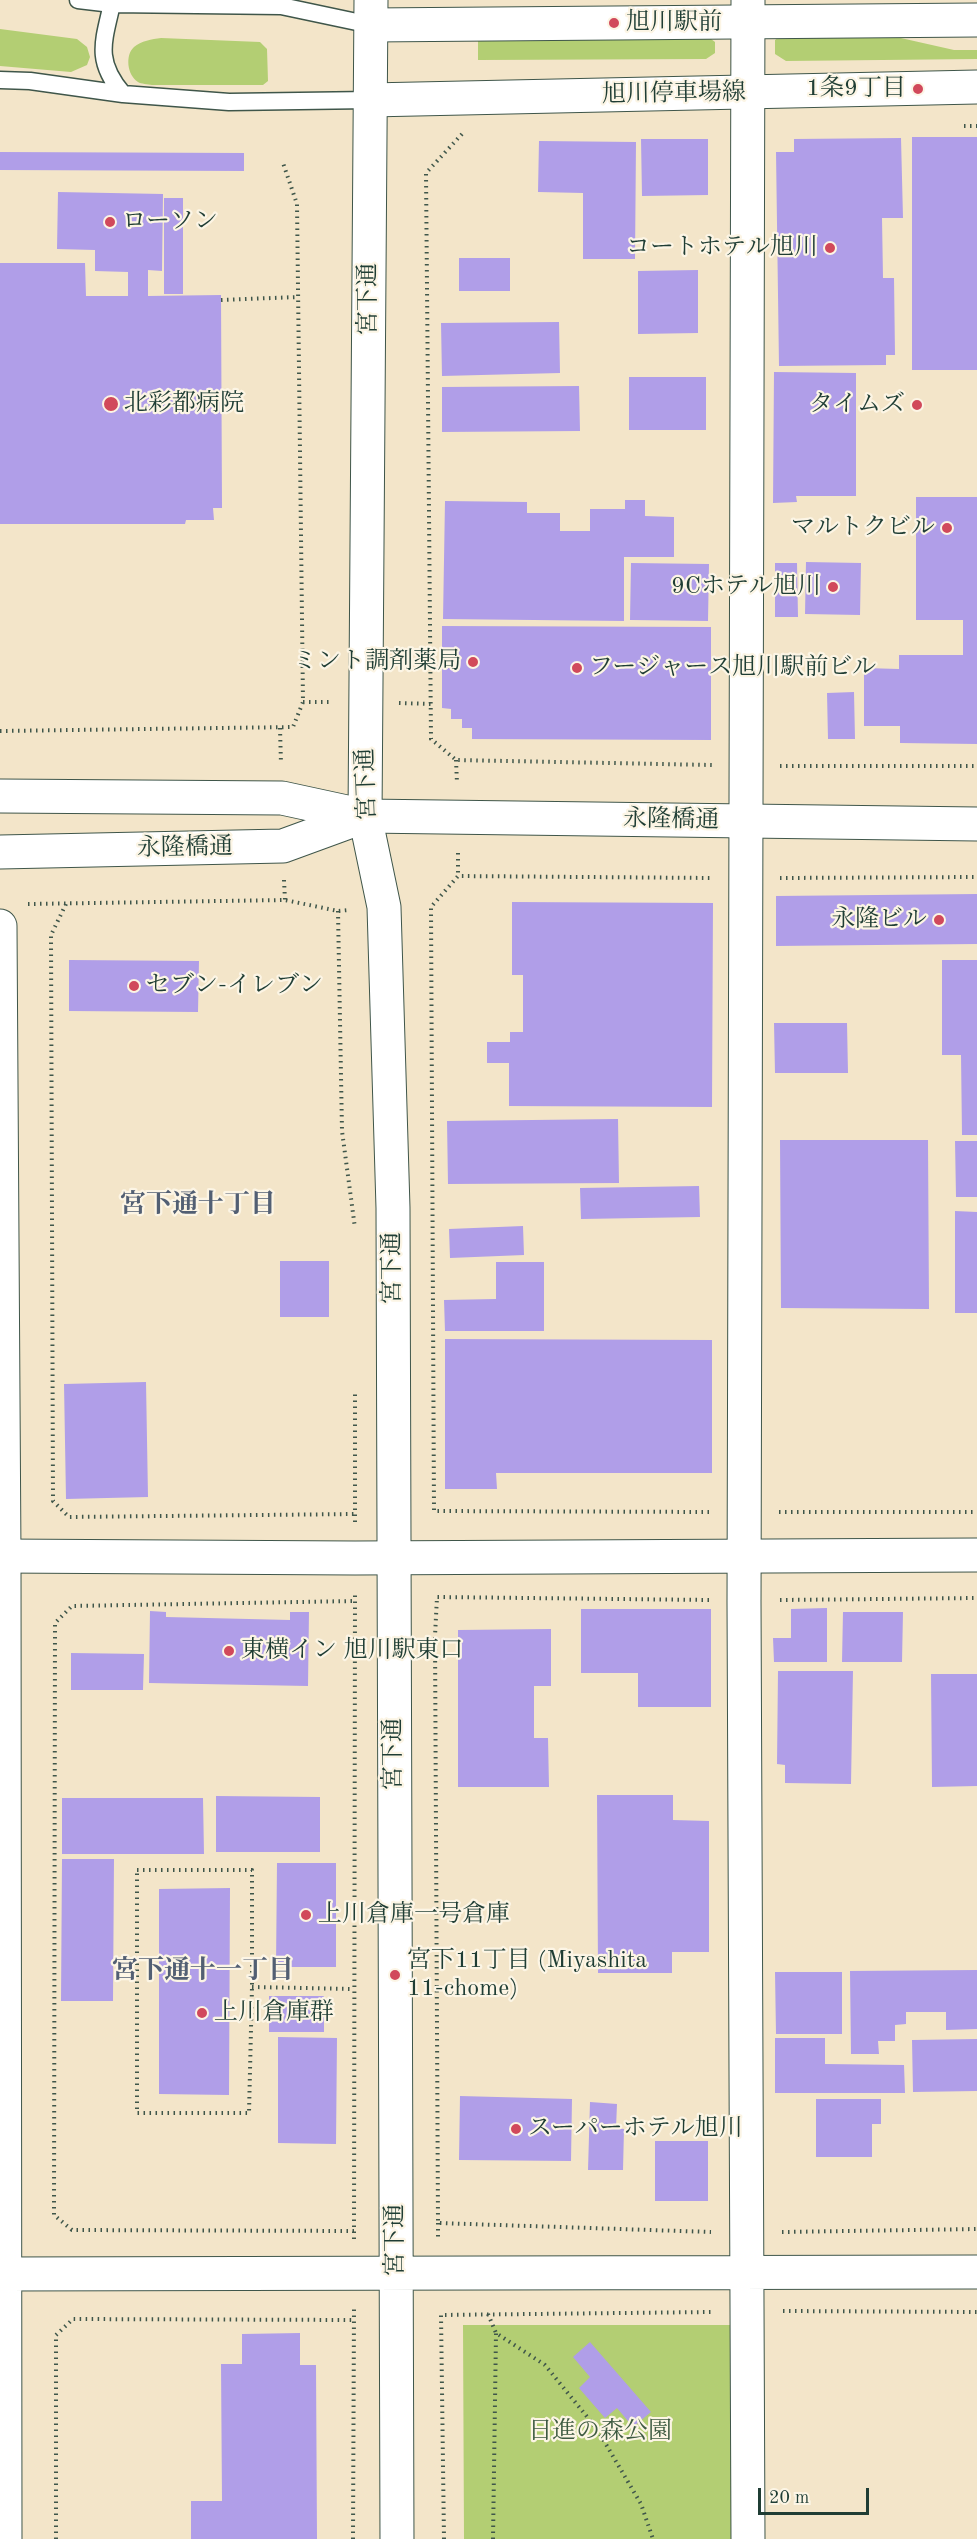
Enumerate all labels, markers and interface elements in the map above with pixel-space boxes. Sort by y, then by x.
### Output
place label: 旭川駅前 [626,9,722,37]
marker: 旭川駅前 [607,16,621,30]
place label: 1条9丁目 [806,75,906,103]
street label: 旭川停車場線 [602,78,746,110]
marker: 1条9丁目 [911,82,925,96]
place label: ローソン [122,208,218,236]
marker: ローソン [103,215,117,229]
place label: コートホテル旭川 [626,234,818,262]
marker: コートホテル旭川 [823,241,837,255]
street label: 宮下通 [355,263,383,335]
place label: 北彩都病院 [124,390,244,418]
place label: タイムズ [809,391,905,419]
marker: 北彩都病院 [102,395,120,413]
marker: タイムズ [910,398,924,412]
place label: マルトクビル [791,514,935,542]
marker: マルトクビル [940,521,954,535]
place label: 9Cホテル旭川 [671,573,821,601]
marker: 9Cホテル旭川 [826,580,840,594]
place label: ミント調剤薬局 [293,648,461,676]
place label: フージャース旭川駅前ビル [589,654,876,682]
marker: ミント調剤薬局 [466,655,480,669]
marker: フージャース旭川駅前ビル [570,661,584,675]
street label: 宮下通 [351,748,383,820]
street label: 永隆橋通 [623,805,719,835]
street label: 永隆橋通 [137,833,233,863]
place label: 永隆ビル [831,906,927,934]
marker: 永隆ビル [932,913,946,927]
place label: セブン-イレブン [146,972,323,1000]
marker: セブン-イレブン [127,979,141,993]
district label: 宮下通十丁目 [120,1189,276,1221]
street label: 宮下通 [379,1232,407,1304]
place label: 東横イン 旭川駅東口 [241,1637,464,1665]
marker: 東横イン 旭川駅東口 [222,1644,236,1658]
street label: 宮下通 [380,1718,408,1790]
place label: 上川倉庫一号倉庫 [318,1901,510,1929]
marker: 上川倉庫一号倉庫 [299,1908,313,1922]
place label: 宮下11丁目 (Miyashita 11-chome) [407,1947,647,2003]
district label: 宮下通十一丁目 [112,1955,294,1987]
marker: 宮下11丁目 (Miyashita 11-chome) [388,1968,402,1982]
place label: 上川倉庫群 [214,1999,334,2027]
marker: 上川倉庫群 [195,2006,209,2020]
place label: スーパーホテル旭川 [528,2115,743,2143]
marker: スーパーホテル旭川 [509,2122,523,2136]
street label: 宮下通 [382,2204,410,2276]
park label: 日進の森公園 [528,2418,672,2446]
scale bar [761,2476,872,2514]
text: 20 m [769,2489,809,2507]

